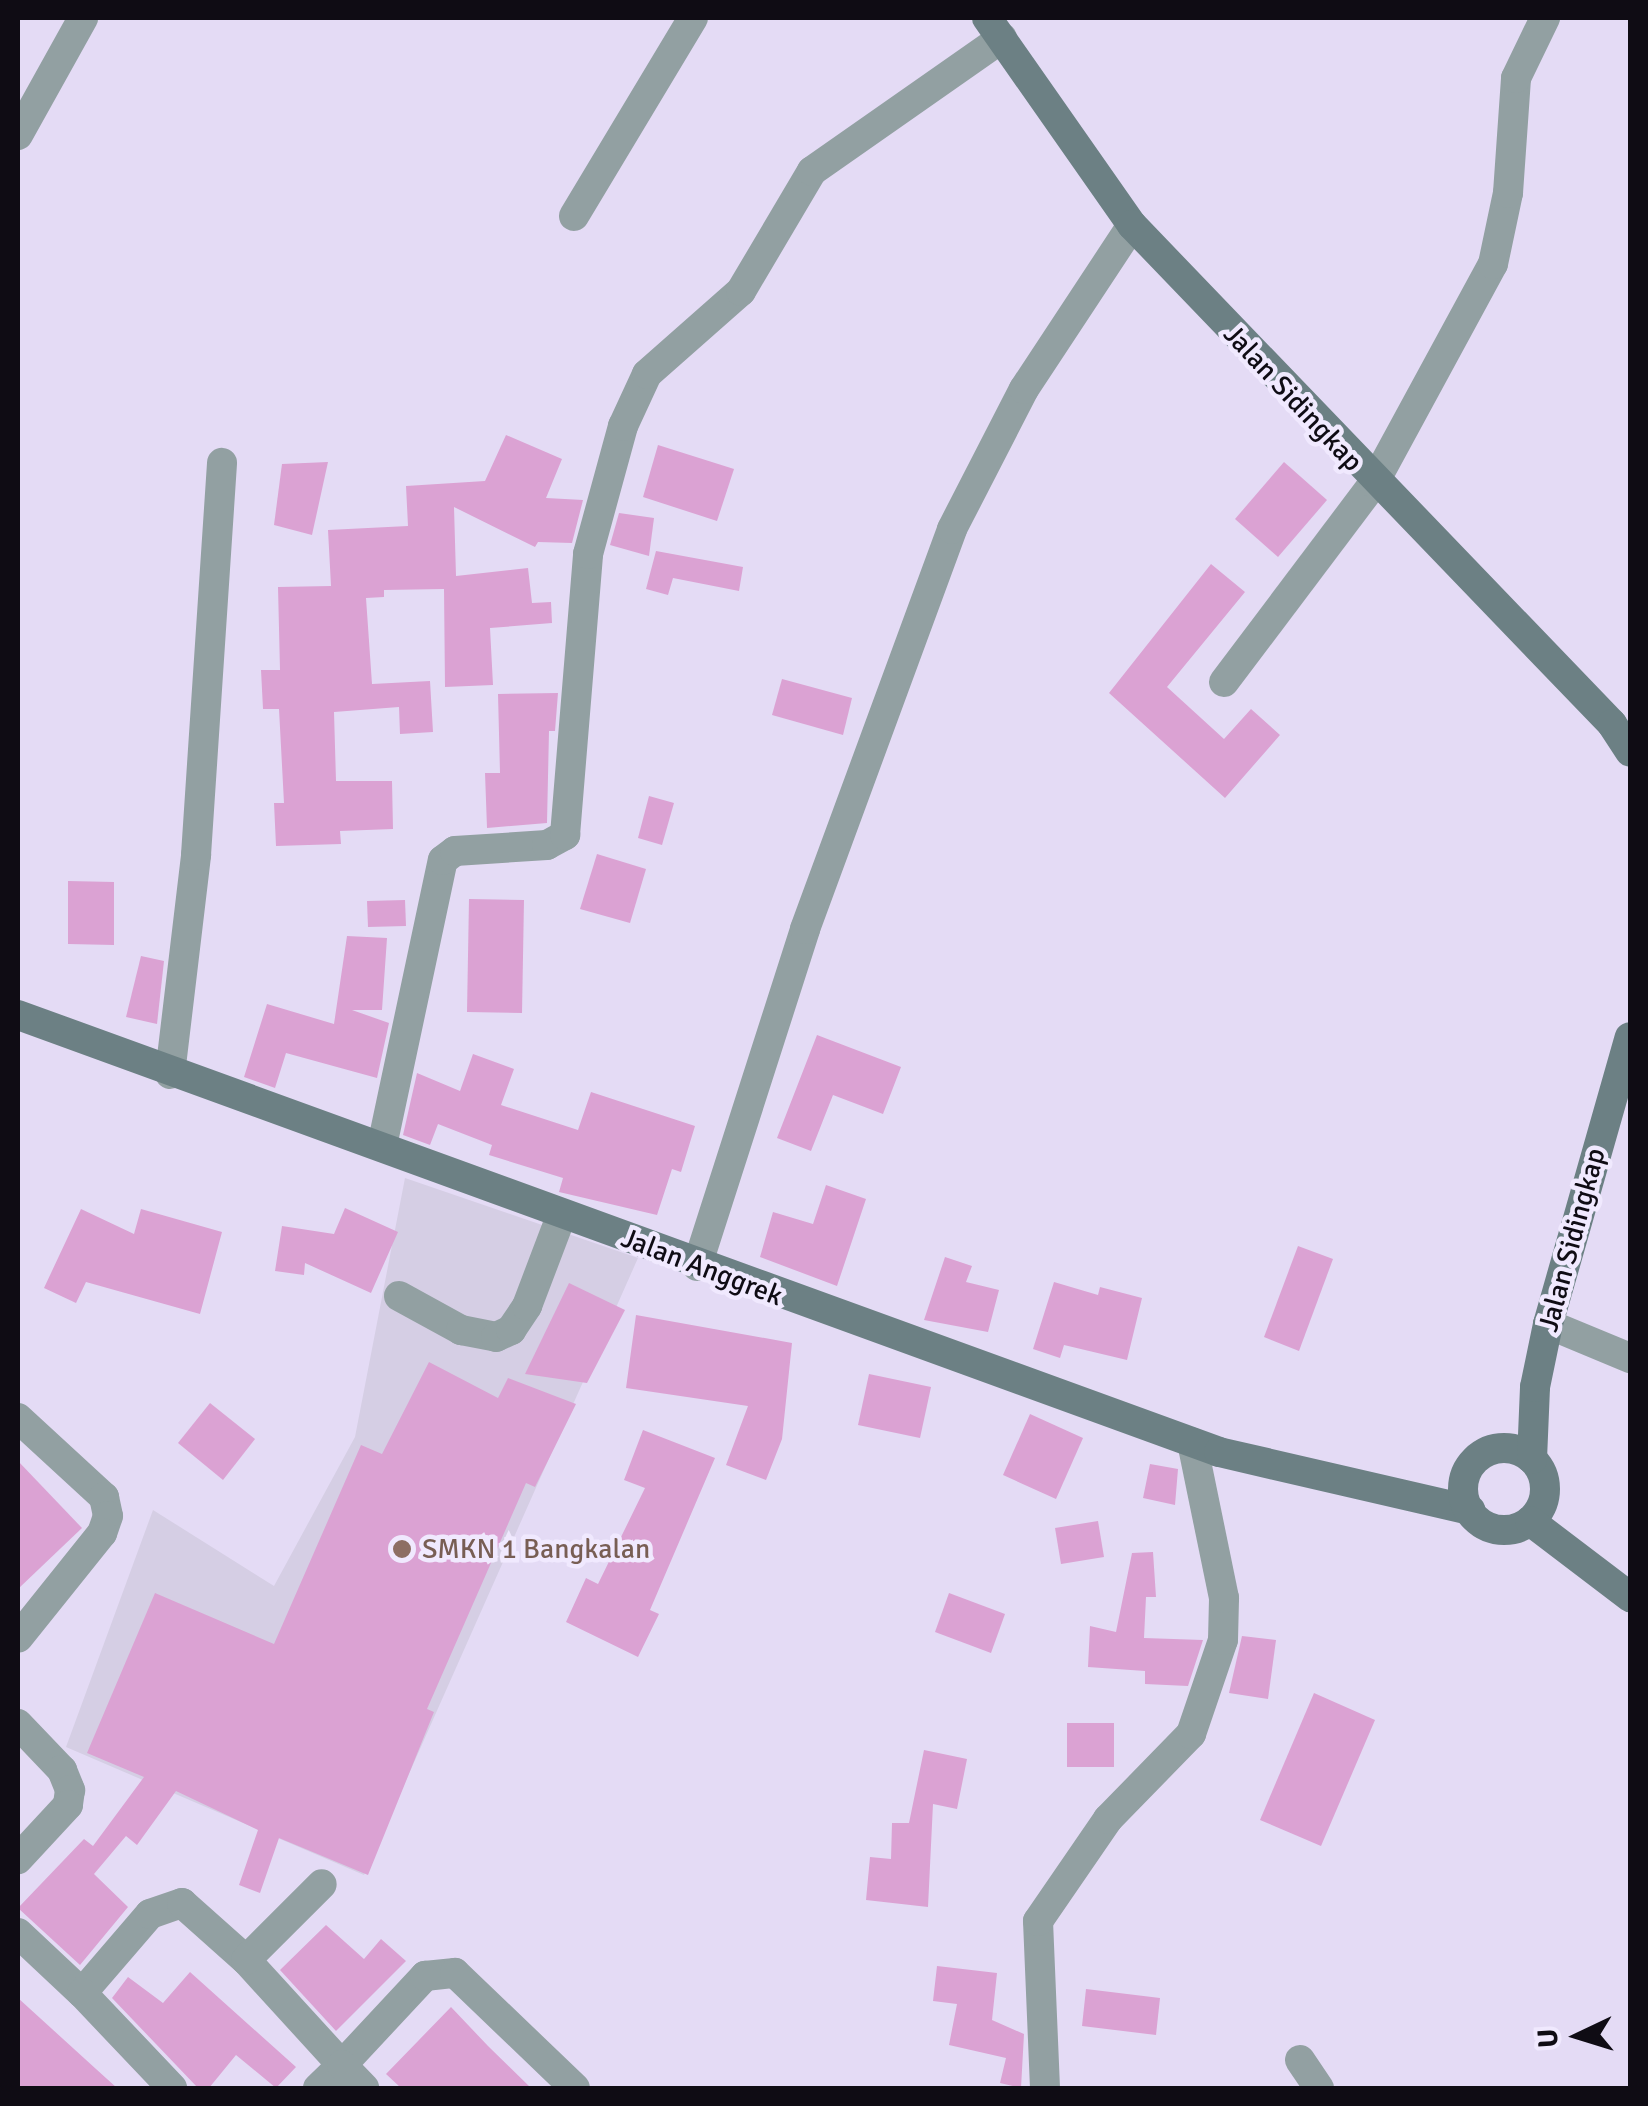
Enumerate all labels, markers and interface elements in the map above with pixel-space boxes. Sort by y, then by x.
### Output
street label: Jalan Sidingkap [1216,318,1370,478]
street label: Jalan Sidingkap [1531,1145,1613,1335]
street label: Jalan Anggrek [617,1221,787,1313]
place label: SMKN 1 Bangkalan [422,1532,650,1566]
marker: SMKN 1 Bangkalan [391,1538,413,1560]
north arrow [1528,1986,1628,2086]
text: U [1530,2028,1566,2049]

